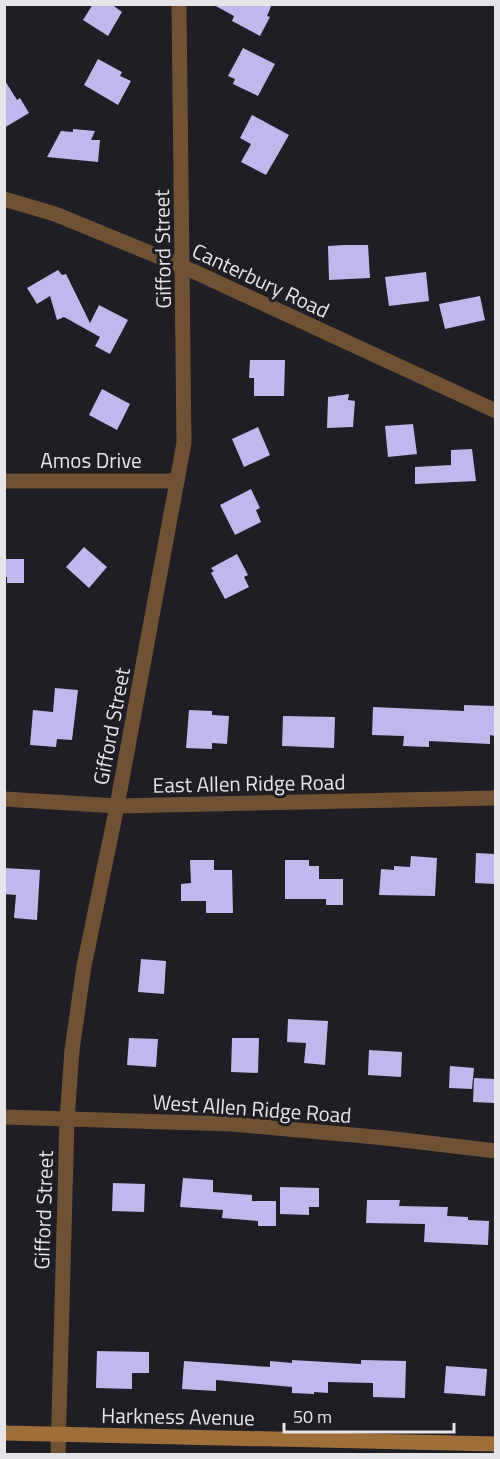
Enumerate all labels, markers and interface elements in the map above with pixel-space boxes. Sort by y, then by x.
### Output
street label: Gifford Street [145,189,179,309]
street label: Canterbury Road [187,234,335,326]
street label: Amos Drive [40,444,142,476]
street label: Gifford Street [84,664,138,788]
street label: East Allen Ridge Road [152,765,346,801]
street label: West Allen Ridge Road [151,1085,353,1131]
street label: Gifford Street [25,1149,61,1270]
scale bar [284,1396,454,1434]
street label: Harkness Avenue [101,1399,255,1433]
text: 50 m [293,1403,332,1430]

